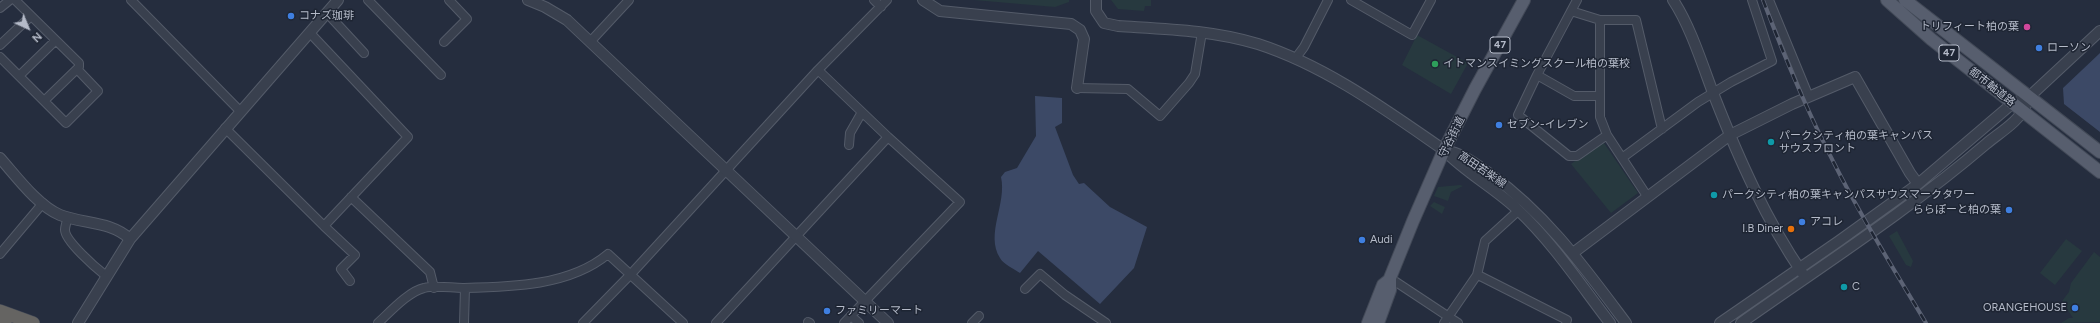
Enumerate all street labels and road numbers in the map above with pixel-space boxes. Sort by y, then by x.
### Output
road number: 47 [1490,37,1510,53]
road number: 47 [1939,45,1959,61]
street label: 都市軸道路 [1966,65,2018,109]
street label: 守谷街道 [1436,114,1468,160]
street label: 高田若柴線 [1456,149,1508,191]

